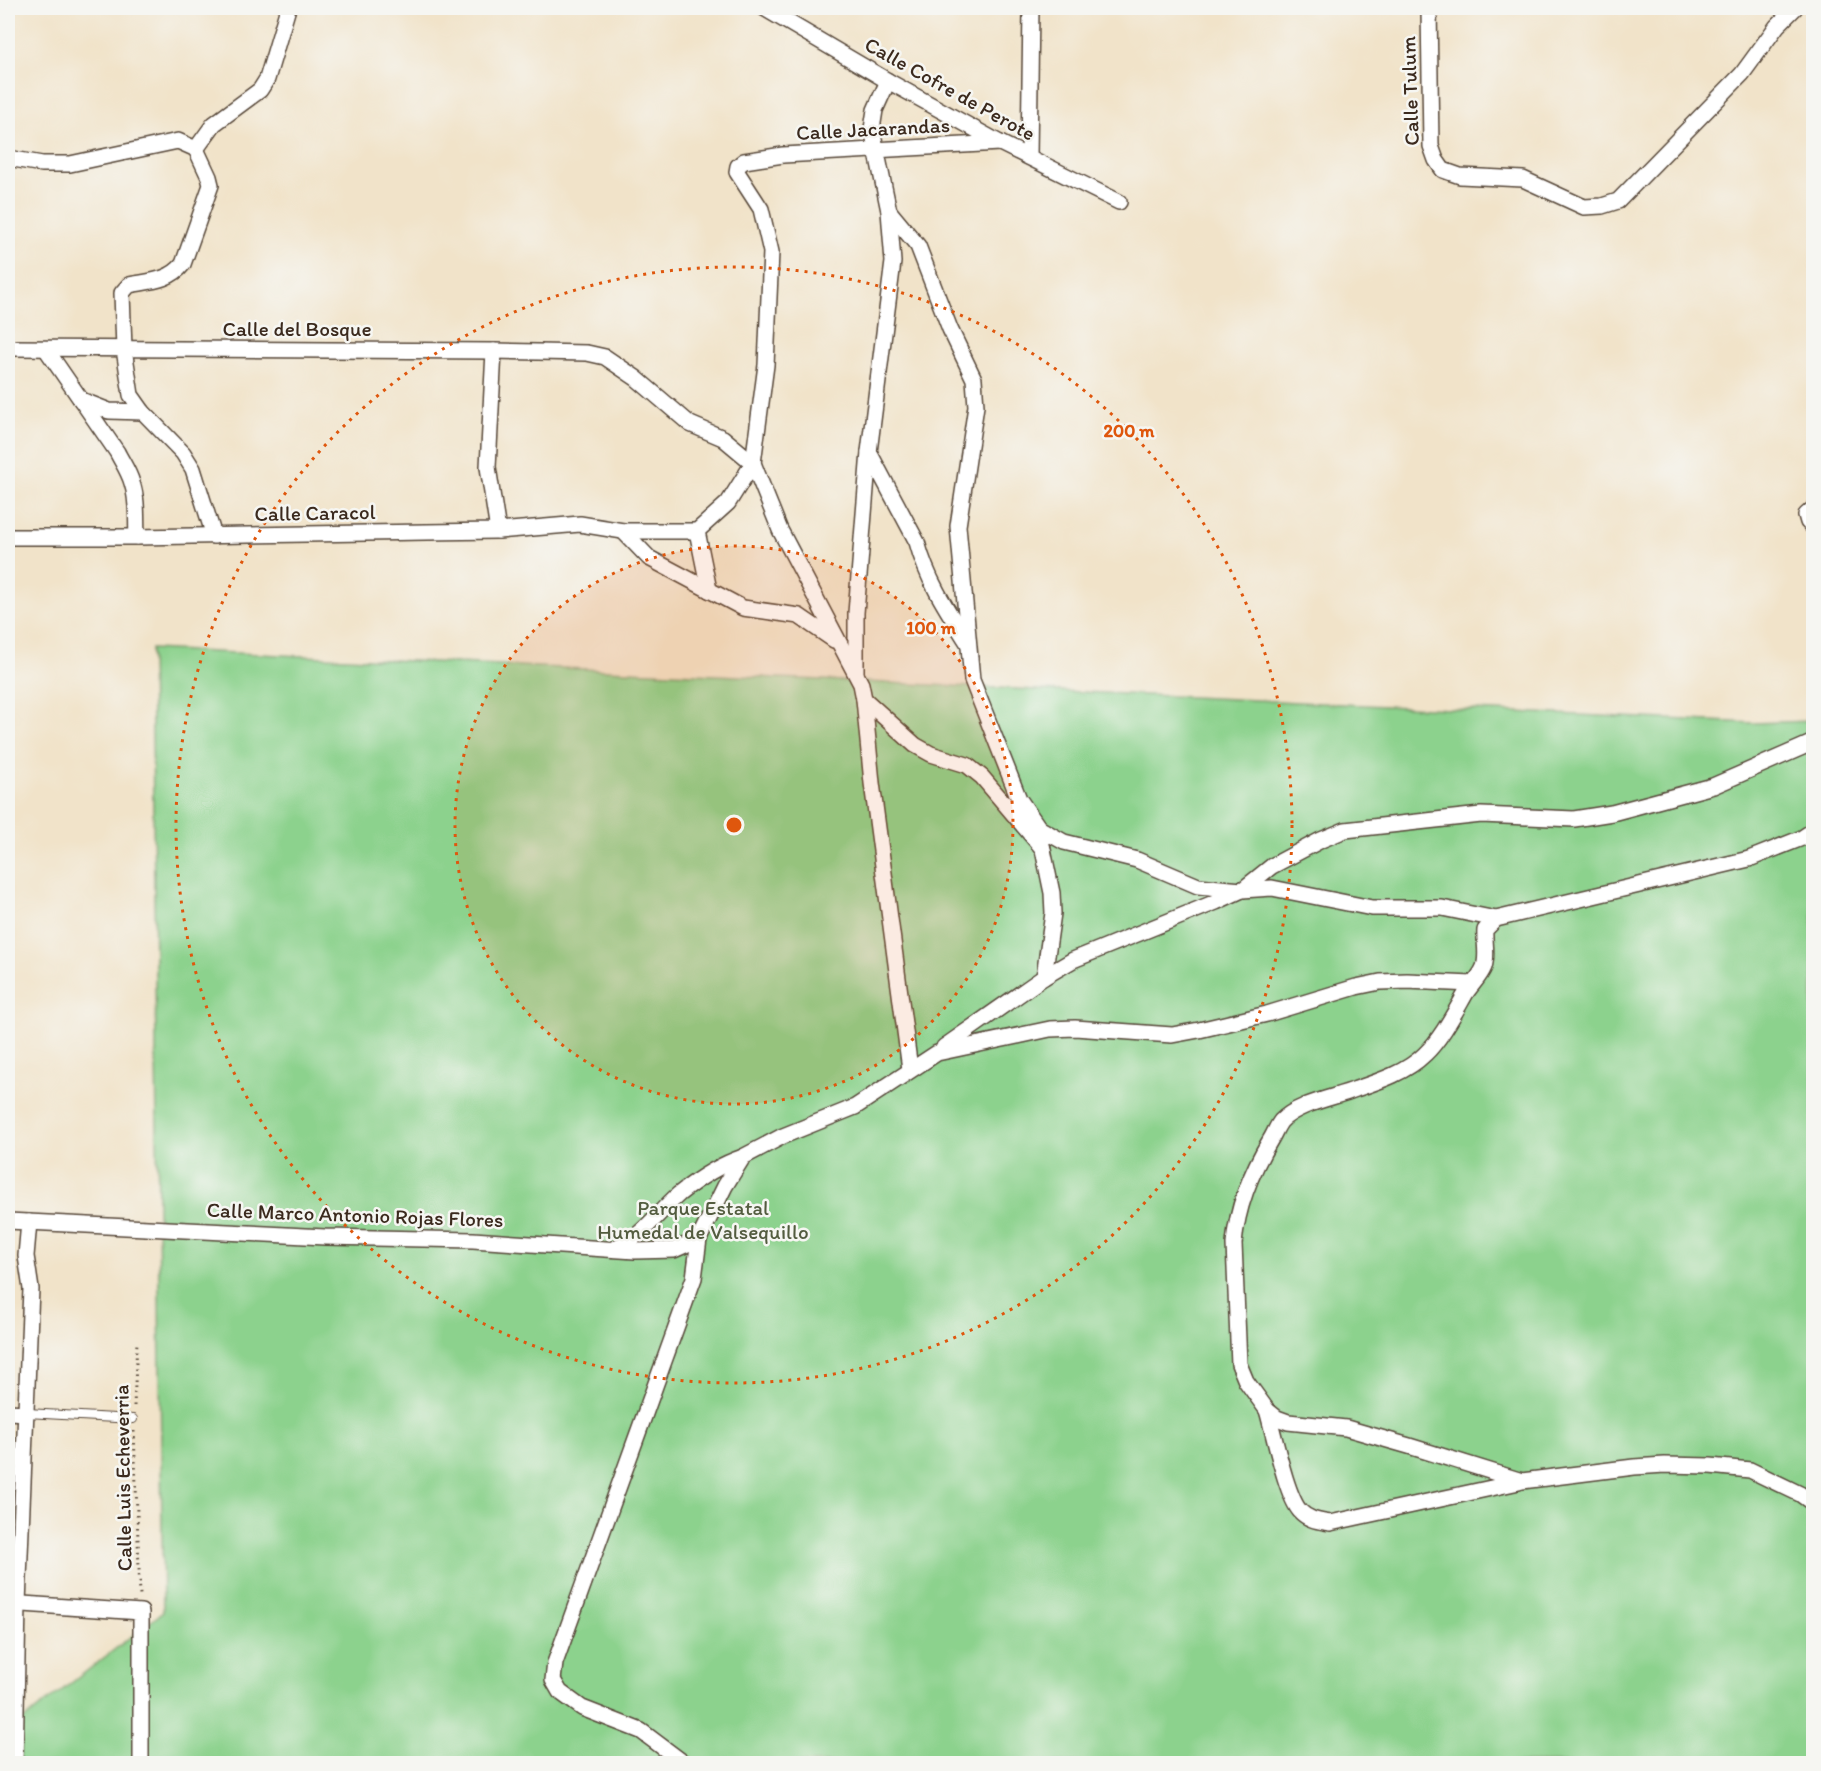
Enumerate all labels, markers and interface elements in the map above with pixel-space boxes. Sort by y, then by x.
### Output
street label: Calle Cofre de Perote [861,31,1040,146]
street label: Calle Tulum [1395,35,1424,146]
street label: Calle Jacarandas [795,112,950,145]
street label: Calle del Bosque [222,316,372,341]
text: 200 m [1104,420,1155,442]
street label: Calle Caracol [254,499,376,526]
text: 100 m [906,617,957,639]
centre of rings [724,815,744,835]
park label: Parque Estatal Humedal de Valsequillo [597,1195,809,1244]
street label: Calle Marco Antonio Rojas Flores [206,1197,504,1232]
street label: Calle Luis Echeverria [108,1384,137,1572]

